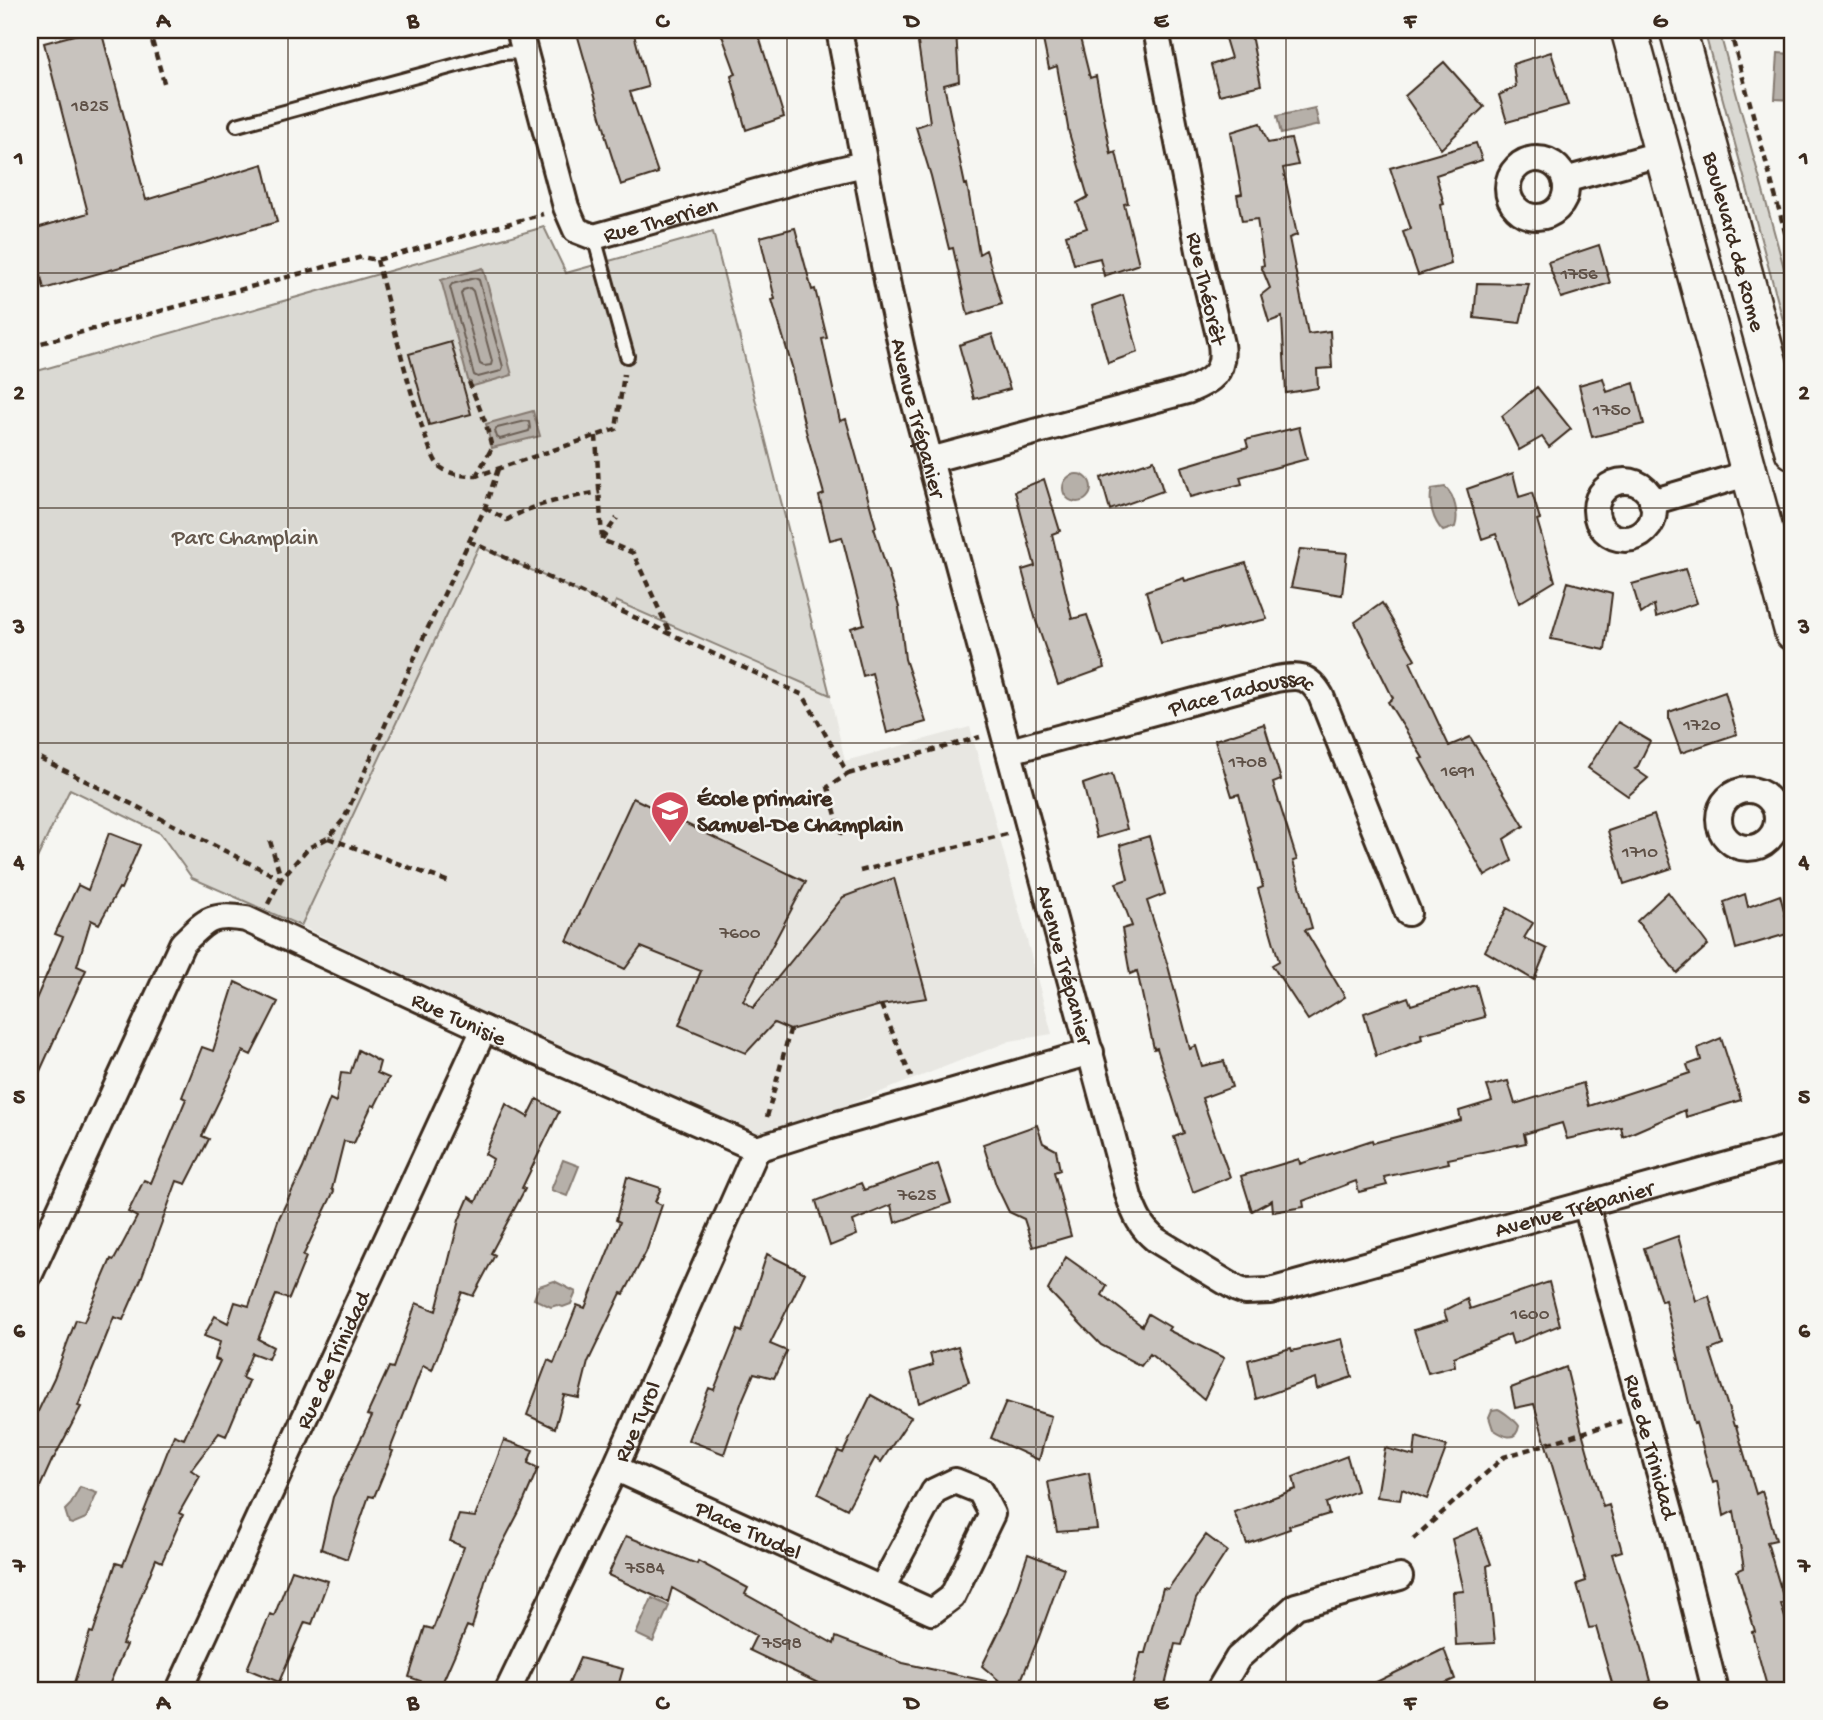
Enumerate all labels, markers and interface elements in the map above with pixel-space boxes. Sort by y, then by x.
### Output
text: A [155,9,171,36]
text: B [406,9,420,36]
text: C [656,9,671,36]
text: D [903,9,921,36]
text: E [1154,9,1170,36]
text: F [1403,9,1418,36]
text: G [1653,9,1669,36]
house number: 1825 [70,96,109,119]
text: 1 [13,146,24,173]
text: 1 [1798,146,1809,173]
street label: Boulevard de Rome [1695,149,1770,336]
street label: Rue Therrien [601,193,721,251]
street label: Rue Théorêt [1179,230,1231,349]
house number: 1756 [1559,264,1598,287]
street label: Avenue Trépanier [883,336,950,503]
text: 2 [13,381,25,408]
text: 2 [1798,381,1810,408]
house number: 1750 [1592,400,1631,423]
park label: Parc Champlain [171,526,318,553]
text: 3 [12,615,25,642]
text: 3 [1797,615,1810,642]
street label: Place Tadoussac [1165,667,1321,725]
house number: 1720 [1682,715,1721,738]
house number: 1708 [1228,752,1267,775]
house number: 1691 [1440,761,1475,784]
place label: École primaire Samuel-De Champlain [697,787,904,840]
school or university icon: École primaire Samuel-De Champlain [649,789,691,844]
house number: 1710 [1621,842,1658,865]
text: 4 [13,850,25,877]
text: 4 [1798,850,1810,877]
street label: Avenue Trépanier [1028,883,1098,1049]
house number: 7600 [718,923,761,946]
street label: Rue Tunisie [406,987,511,1055]
text: 5 [13,1085,25,1112]
text: 5 [1798,1085,1810,1112]
street label: Avenue Trépanier [1492,1176,1659,1245]
house number: 7625 [897,1185,936,1208]
street label: Rue de Trinidad [291,1286,379,1434]
house number: 1600 [1510,1304,1550,1327]
text: 6 [13,1319,26,1346]
text: 6 [1798,1319,1811,1346]
street label: Rue de Trinidad [1616,1372,1682,1524]
street label: Rue Tyrol [609,1378,669,1467]
street label: Place Trudel [689,1496,805,1568]
text: 7 [12,1554,26,1581]
text: 7 [1797,1554,1811,1581]
house number: 7584 [624,1558,665,1581]
house number: 7598 [761,1633,802,1656]
text: A [155,1691,171,1718]
text: B [406,1691,420,1718]
text: C [656,1691,671,1718]
text: D [903,1691,921,1718]
text: E [1154,1691,1170,1718]
text: F [1403,1691,1418,1718]
text: G [1653,1691,1669,1718]

